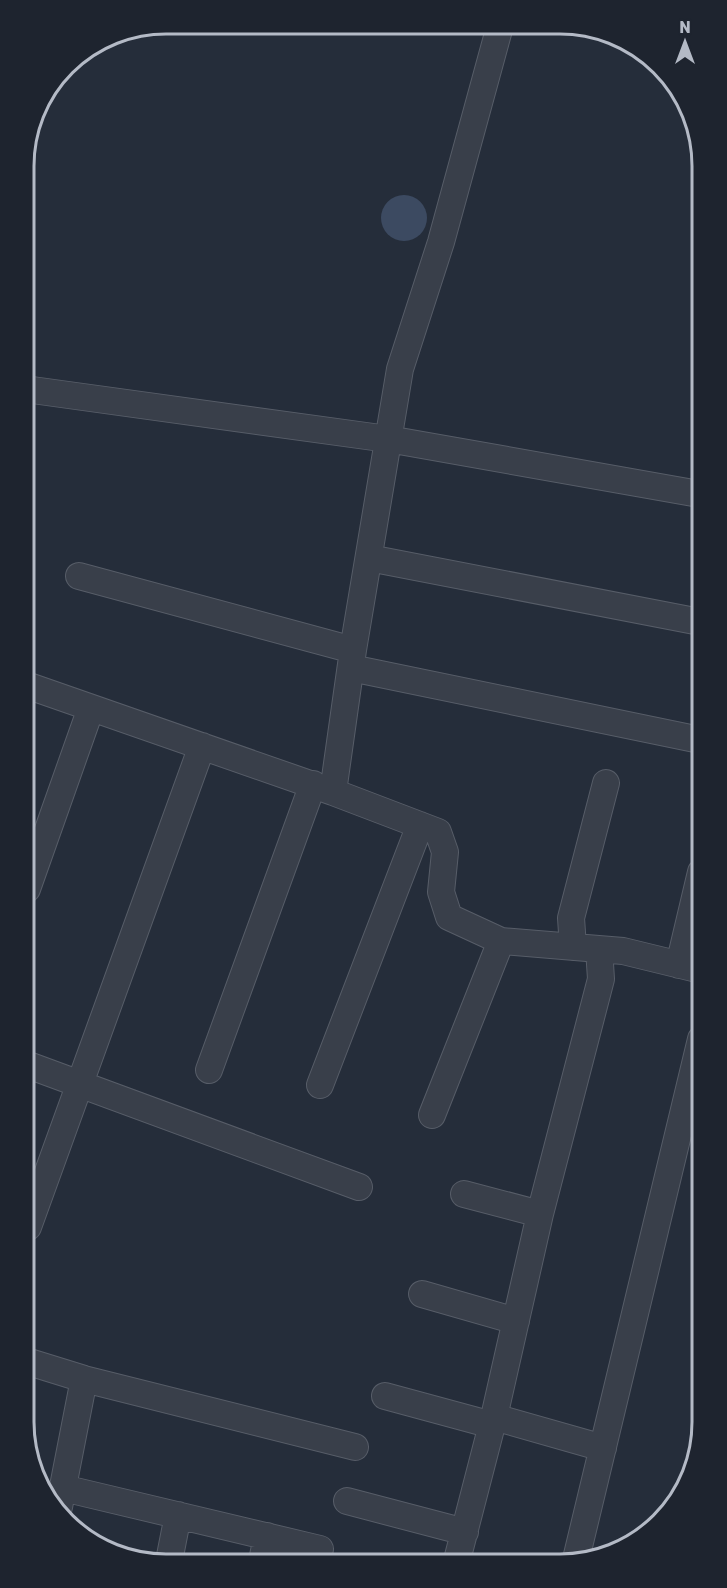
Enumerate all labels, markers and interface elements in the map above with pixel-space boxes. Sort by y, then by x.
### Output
north arrow [655,12,715,72]
text: N [679,18,691,37]

